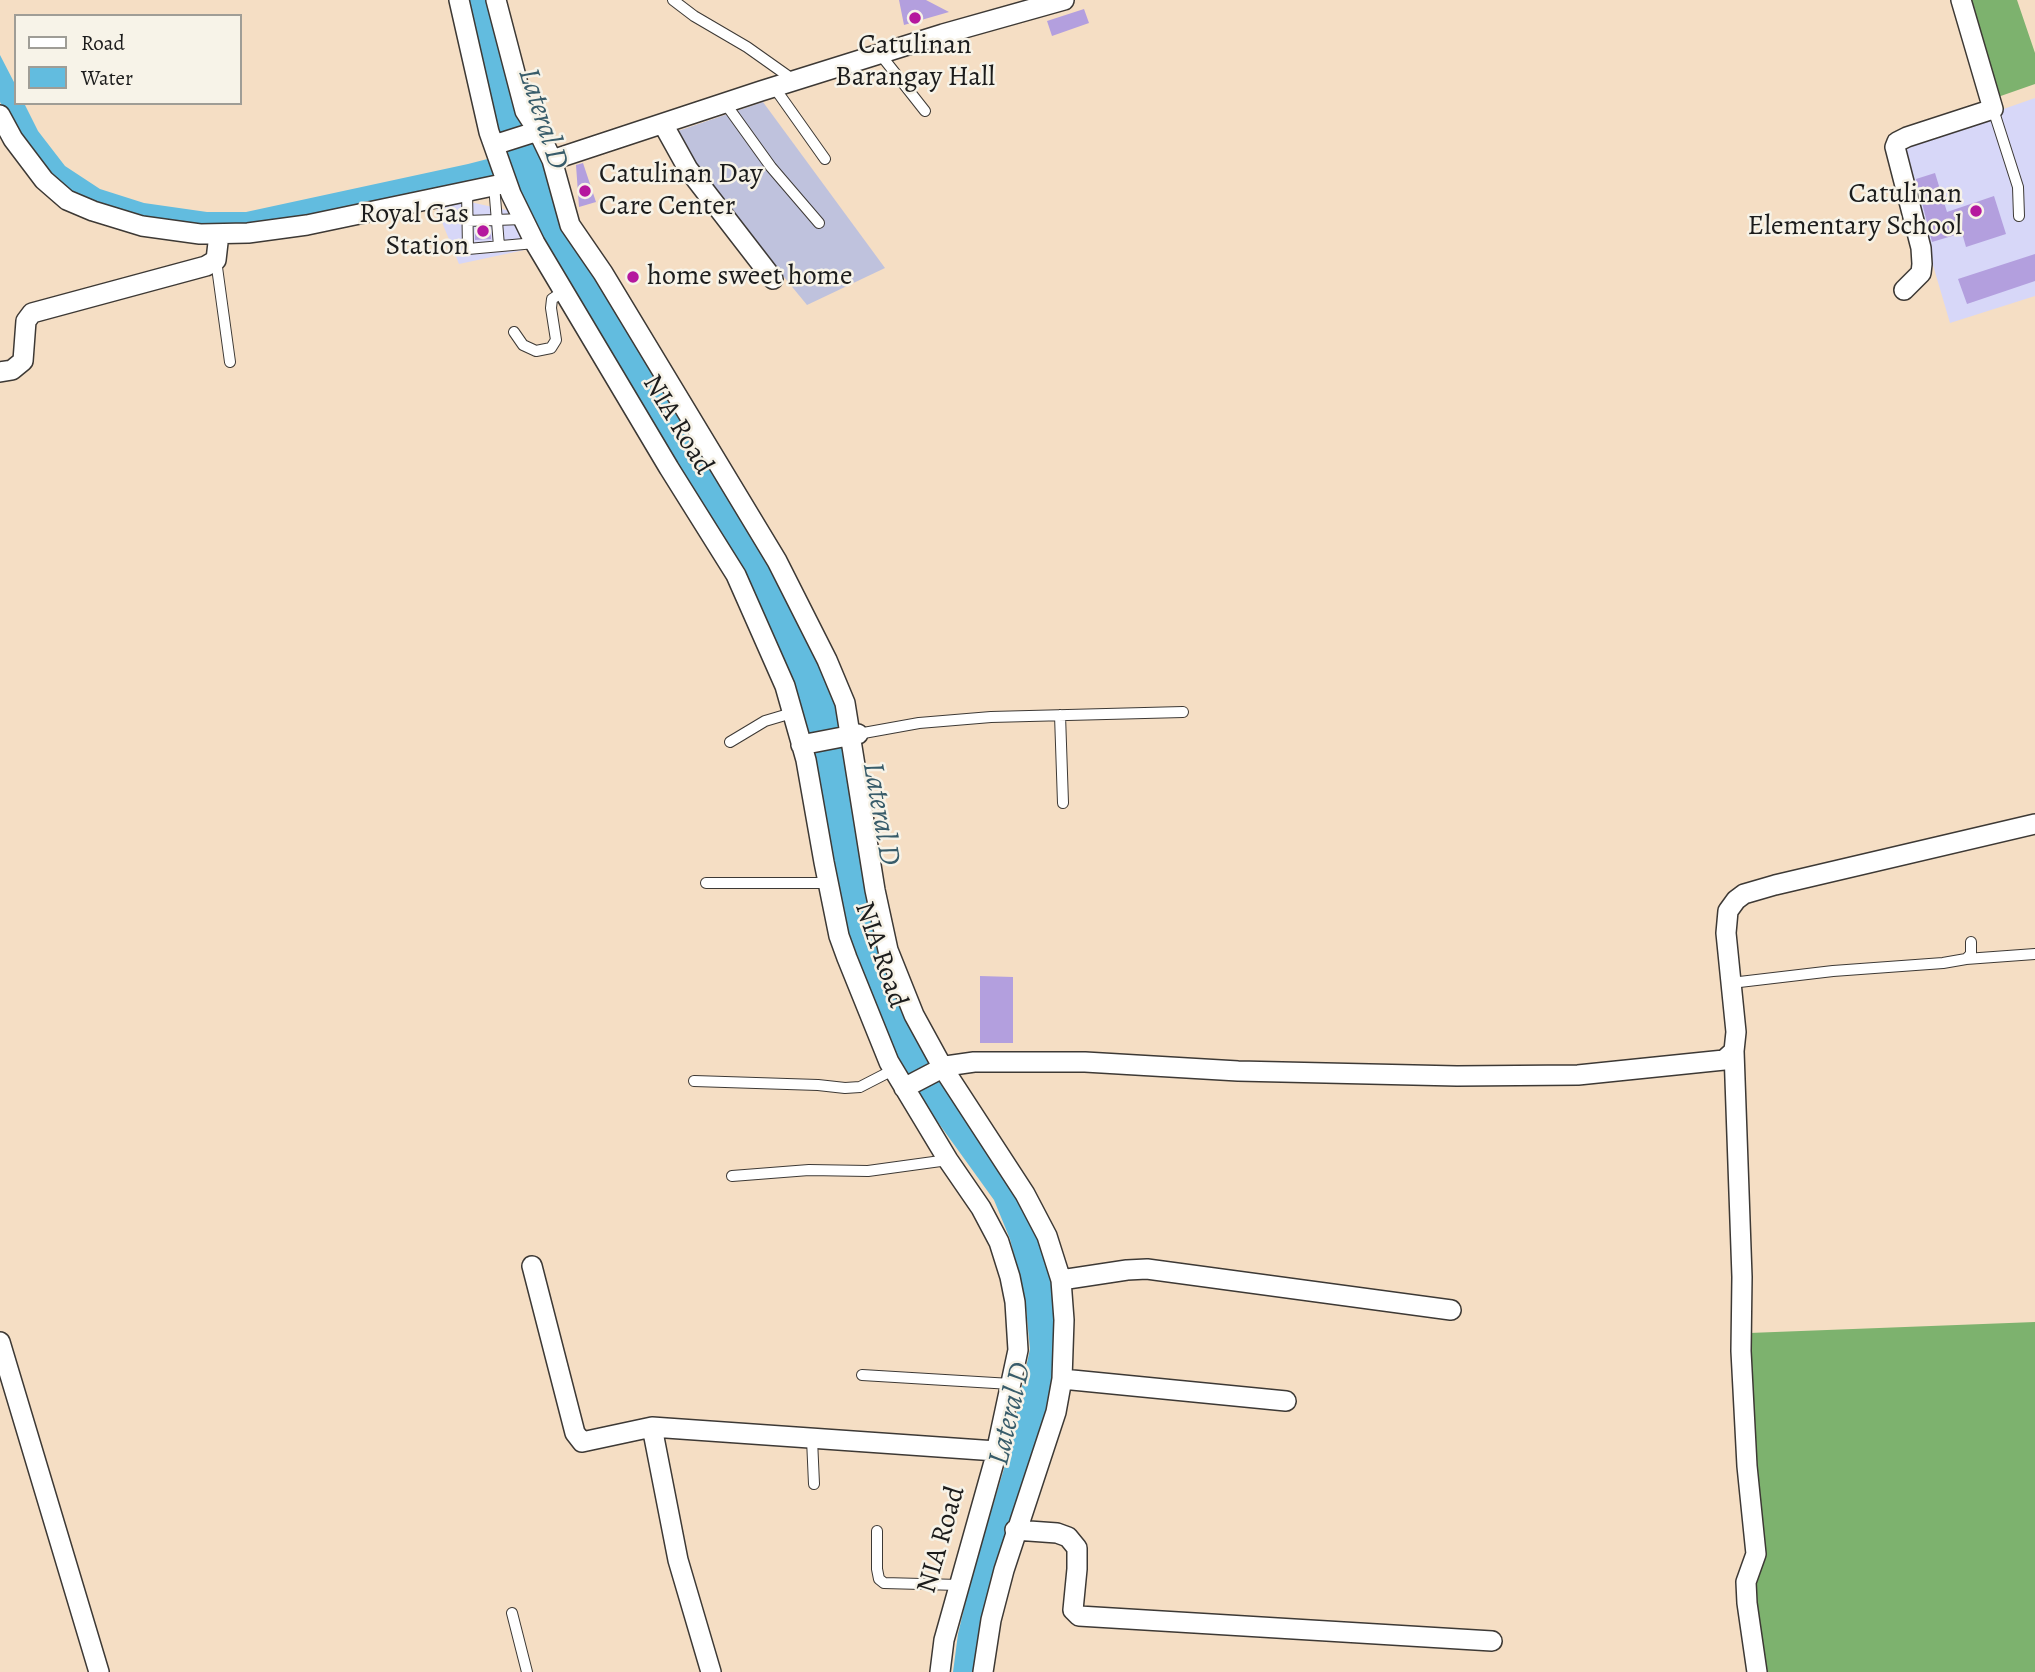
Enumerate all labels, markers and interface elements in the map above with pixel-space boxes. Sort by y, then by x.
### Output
marker: Catulinan Barangay Hall [907,10,923,26]
legend [14,14,242,105]
text: Road [81,29,125,57]
place label: Catulinan Barangay Hall [835,29,995,95]
text: Water [81,64,133,92]
water label: Lateral D [509,64,575,174]
place label: Catulinan Day Care Center [599,158,763,224]
place label: Catulinan Elementary School [1748,178,1962,244]
marker: Catulinan Day Care Center [577,183,593,199]
place label: Royal Gas Station [359,198,469,264]
marker: Catulinan Elementary School [1968,203,1984,219]
marker: Royal Gas Station [475,223,491,239]
place label: home sweet home [647,260,852,294]
marker: home sweet home [625,269,641,285]
street label: NIA Road [634,369,720,481]
water label: Lateral D [853,760,907,868]
street label: NIA Road [846,897,914,1013]
water label: Lateral D [982,1359,1040,1469]
street label: NIA Road [911,1482,973,1598]

